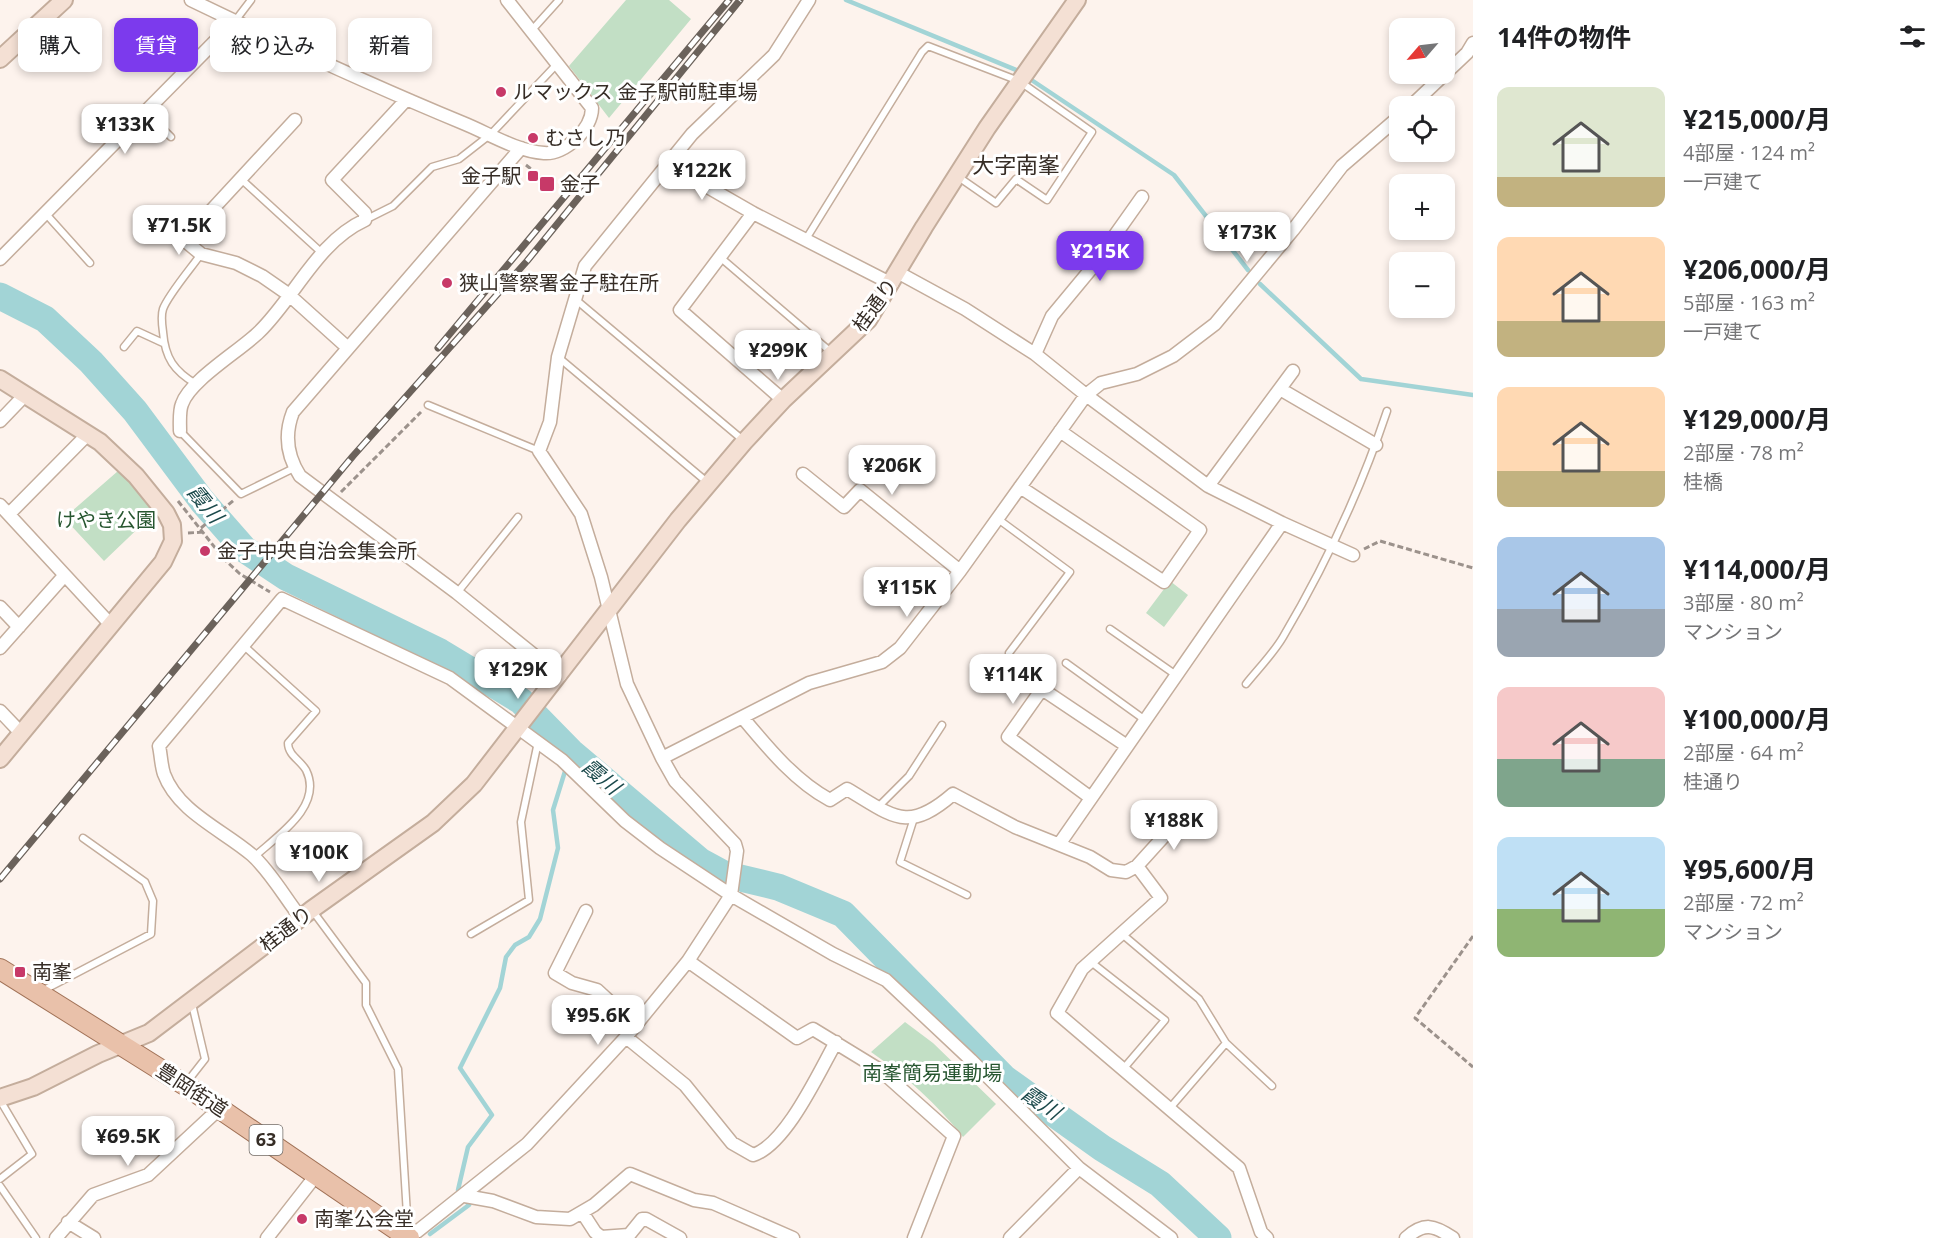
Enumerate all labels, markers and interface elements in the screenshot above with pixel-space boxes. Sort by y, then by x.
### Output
chip: 購入 [18,18,102,72]
chip: 賃貸 [114,18,198,72]
chip: 絞り込み [210,18,336,72]
chip: 新着 [348,18,432,72]
north arrow [1389,18,1455,84]
map controls [1389,18,1455,318]
text: 14件の物件 [1497,19,1631,55]
icon: filters [1896,20,1929,53]
place label: ルマックス 金子駅前駐車場 [513,78,758,105]
marker: ルマックス 金子駅前駐車場 [494,85,508,99]
button: locate [1389,96,1455,162]
text: ¥215,000/月 [1683,101,1831,137]
pin: ¥133K [83,104,167,155]
text: ¥133K [95,110,155,137]
icon: home [1545,111,1617,183]
place label: むさし乃 [545,124,625,151]
marker: むさし乃 [526,131,540,145]
text: 4部屋 · 124 m² [1683,139,1815,166]
district label: 大字南峯 [972,149,1060,179]
pin: ¥122K [660,150,744,201]
text: ¥122K [672,156,732,183]
place label: 金子駅 [461,162,521,189]
text: 一戸建て [1683,168,1763,195]
marker: 金子駅 [526,169,540,183]
place label: 金子 [560,170,600,197]
button: + [1389,174,1455,240]
marker: 金子 [538,175,556,193]
pin: ¥71.5K [130,205,228,256]
text: ¥71.5K [147,211,211,238]
pin: ¥173K [1205,212,1289,263]
text: ¥173K [1217,218,1277,245]
pin: ¥215K [1058,231,1142,282]
text: ¥215K [1070,237,1130,264]
text: ¥206,000/月 [1683,251,1831,287]
button: − [1389,252,1455,318]
icon: home [1545,261,1617,333]
place label: 狭山警察署金子駐在所 [459,269,659,296]
street label: 桂通り [846,273,903,337]
marker: 狭山警察署金子駐在所 [440,276,454,290]
text: 5部屋 · 163 m² [1683,289,1815,316]
text: 一戸建て [1683,318,1763,345]
pin: ¥299K [736,330,820,381]
text: ¥299K [748,336,808,363]
text: ¥129,000/月 [1683,401,1831,437]
icon: home [1545,411,1617,483]
text: 2部屋 · 78 m² [1683,439,1804,466]
pin: ¥206K [850,445,934,496]
text: ¥206K [862,451,922,478]
text: 桂橋 [1683,468,1723,495]
water label: 霞川 [182,478,231,530]
park label: けやき公園 [56,506,156,533]
place label: 金子中央自治会集会所 [217,537,417,564]
marker: 金子中央自治会集会所 [198,544,212,558]
text: ¥114,000/月 [1683,551,1831,587]
icon: home [1545,561,1617,633]
pin: ¥115K [865,567,949,618]
text: ¥115K [877,573,937,600]
text: 3部屋 · 80 m² [1683,589,1804,616]
text: マンション [1683,618,1783,645]
pin: ¥129K [476,649,560,700]
pin: ¥114K [971,654,1055,705]
text: ¥129K [488,655,548,682]
text: ¥114K [983,660,1043,687]
text: ¥100,000/月 [1683,701,1831,737]
icon: home [1545,711,1617,783]
text: 2部屋 · 64 m² [1683,739,1804,766]
water label: 霞川 [577,752,628,802]
text: 桂通り [1683,768,1743,795]
pin: ¥188K [1132,800,1216,851]
text: ¥188K [1144,806,1204,833]
pin: ¥100K [277,832,361,883]
text: ¥100K [289,838,349,865]
text: ¥95,600/月 [1683,851,1816,887]
icon: home [1545,861,1617,933]
text: 2部屋 · 72 m² [1683,889,1804,916]
street label: 桂通り [254,899,318,958]
text: マンション [1683,918,1783,945]
place label: 南峯 [32,958,72,985]
marker: 南峯 [13,965,27,979]
pin: ¥95.6K [549,995,647,1046]
text: ¥95.6K [566,1001,630,1028]
street label: 豊岡街道 [151,1056,233,1123]
park label: 南峯簡易運動場 [862,1059,1002,1086]
water label: 霞川 [1016,1079,1068,1127]
pin: ¥69.5K [79,1116,177,1167]
text: ¥69.5K [96,1122,160,1149]
road number: 63 [250,1125,282,1155]
place label: 南峯公会堂 [314,1205,414,1232]
marker: 南峯公会堂 [295,1212,309,1226]

